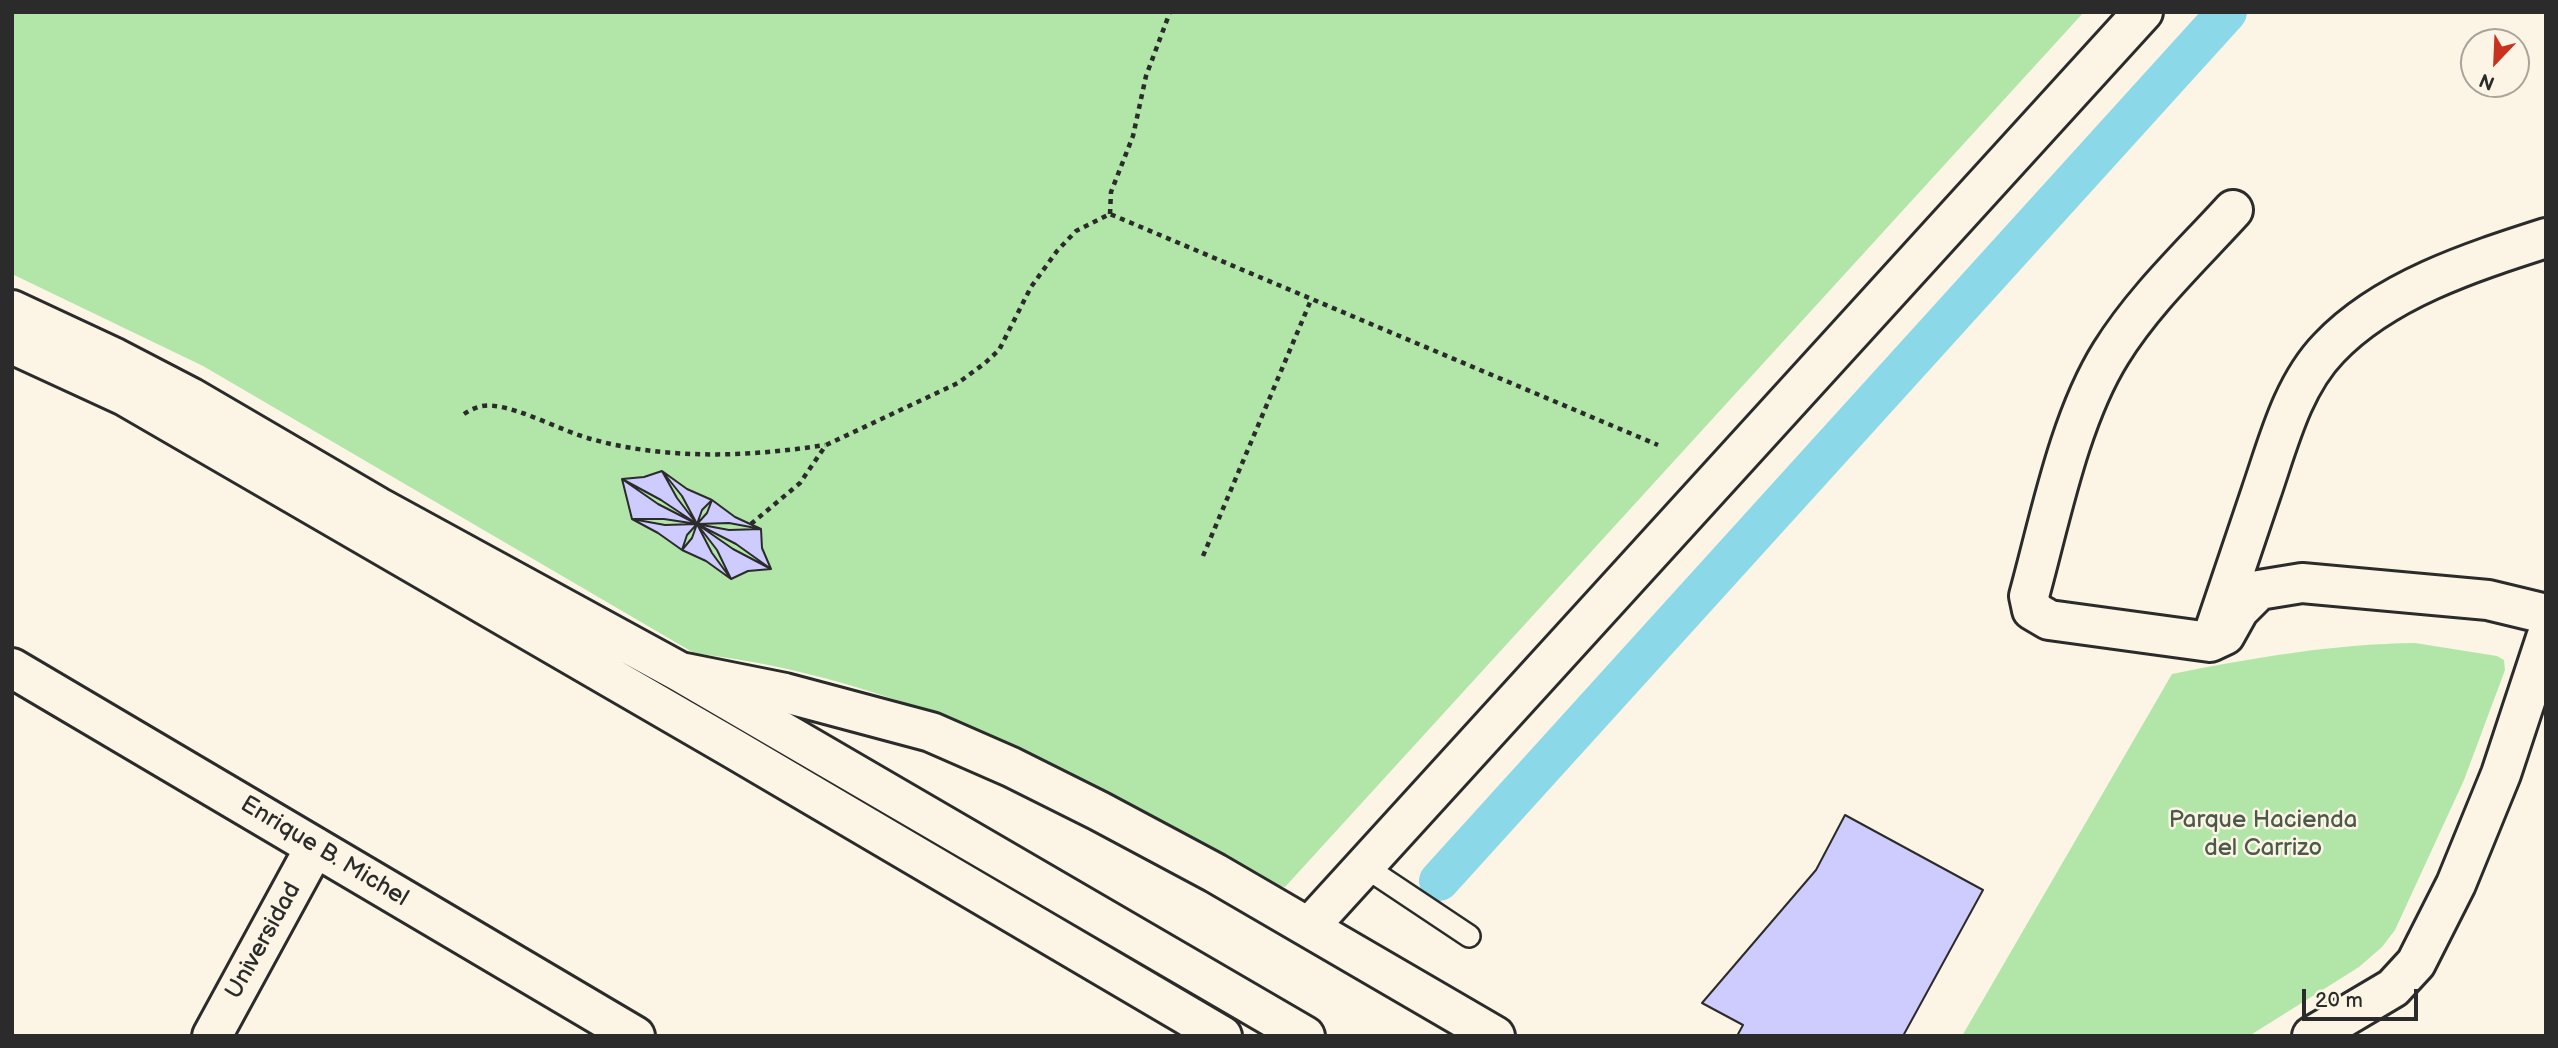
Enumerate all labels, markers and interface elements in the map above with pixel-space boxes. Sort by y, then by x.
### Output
north arrow [2460,28,2530,98]
text: N [2476,68,2498,94]
street label: Enrique B. Michel [235,791,413,913]
park label: Parque Hacienda del Carrizo [2169,807,2357,863]
street label: Universidad [220,878,308,1004]
scale bar [2306,974,2422,1018]
text: 20 m [2315,988,2363,1013]

